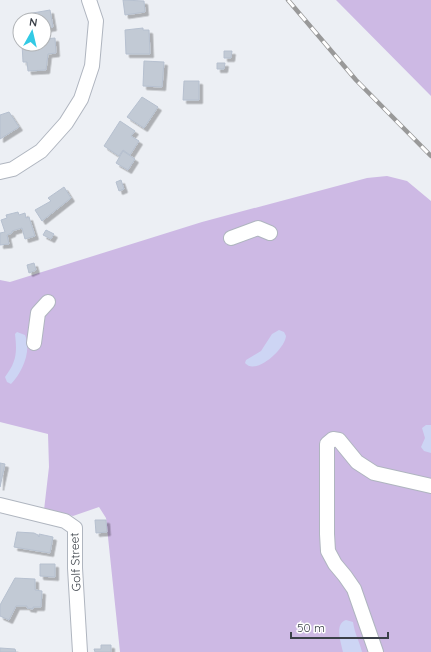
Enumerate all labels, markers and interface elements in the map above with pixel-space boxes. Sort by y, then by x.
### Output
north arrow [12,12,52,52]
text: N [28,15,38,30]
street label: Golf Street [66,532,84,592]
scale bar [291,614,388,640]
text: 50 m [297,620,325,635]

